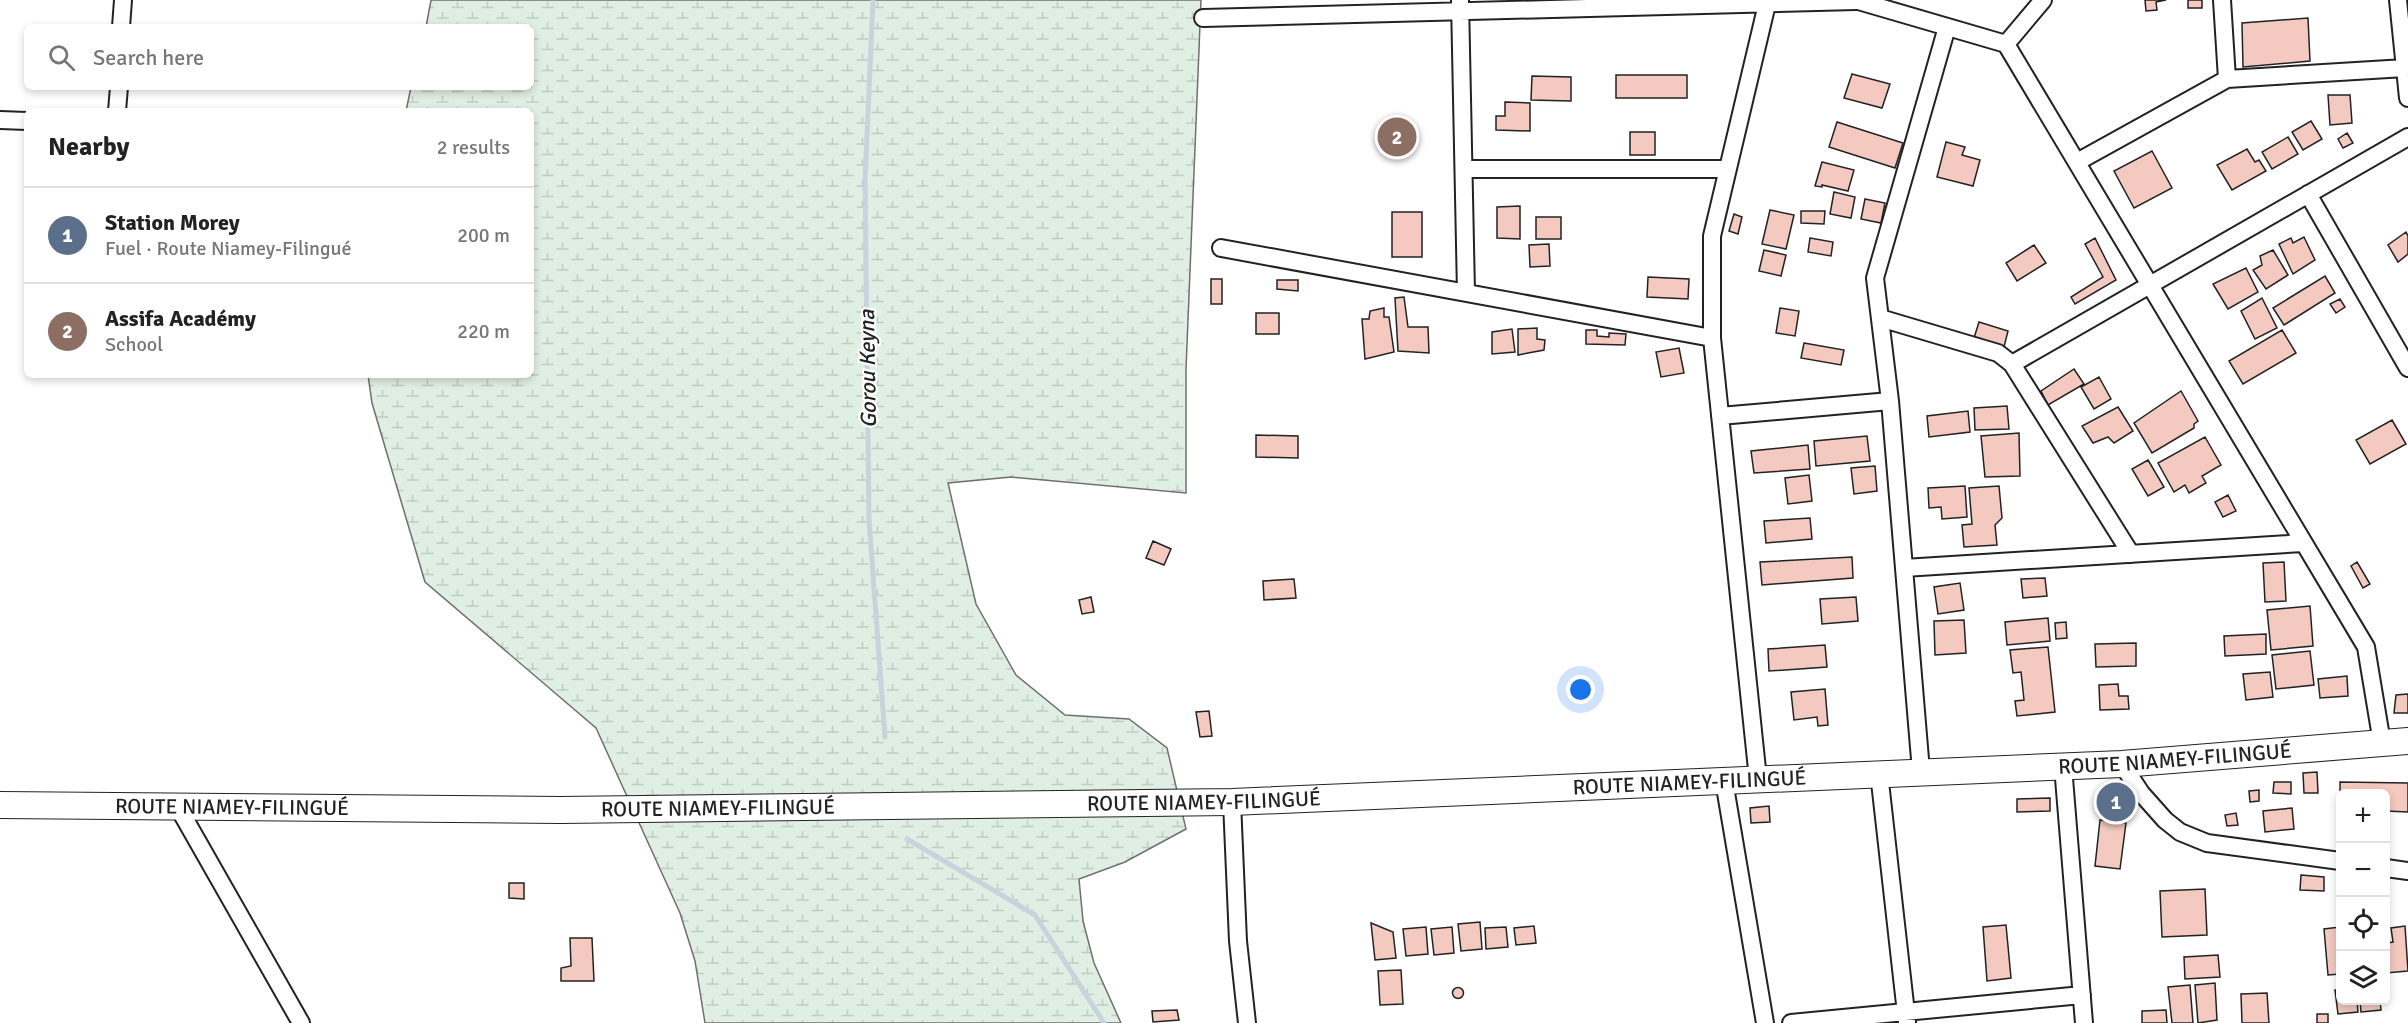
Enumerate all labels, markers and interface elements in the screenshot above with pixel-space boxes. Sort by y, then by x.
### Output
search box [24,24,534,90]
icon: search [45,41,78,74]
text: Search here [93,44,204,71]
pin: 2 [1378,114,1416,160]
text: Nearby [48,131,129,163]
text: 2 results [437,135,510,160]
text: Station Morey [105,209,240,236]
text: 1 [62,223,73,248]
text: 200 m [457,223,510,248]
text: Fuel · Route Niamey-Filingué [105,236,352,261]
text: Assifa Académy [105,305,256,332]
water label: Gorou Keyna [853,309,882,428]
text: 2 [62,319,73,344]
text: 220 m [457,319,510,344]
text: School [105,332,163,357]
your location [1566,675,1595,704]
street label: ROUTE NIAMEY-FILINGUÉ [2058,737,2293,780]
street label: ROUTE NIAMEY-FILINGUÉ [1572,764,1807,800]
pin: 1 [2096,780,2136,824]
street label: ROUTE NIAMEY-FILINGUÉ [1087,785,1321,817]
map controls [2336,789,2390,1005]
button: + [2336,789,2390,843]
street label: ROUTE NIAMEY-FILINGUÉ [115,793,349,821]
street label: ROUTE NIAMEY-FILINGUÉ [601,794,835,823]
button: − [2336,843,2390,897]
button: locate [2336,897,2390,951]
button: layers [2336,951,2390,1005]

